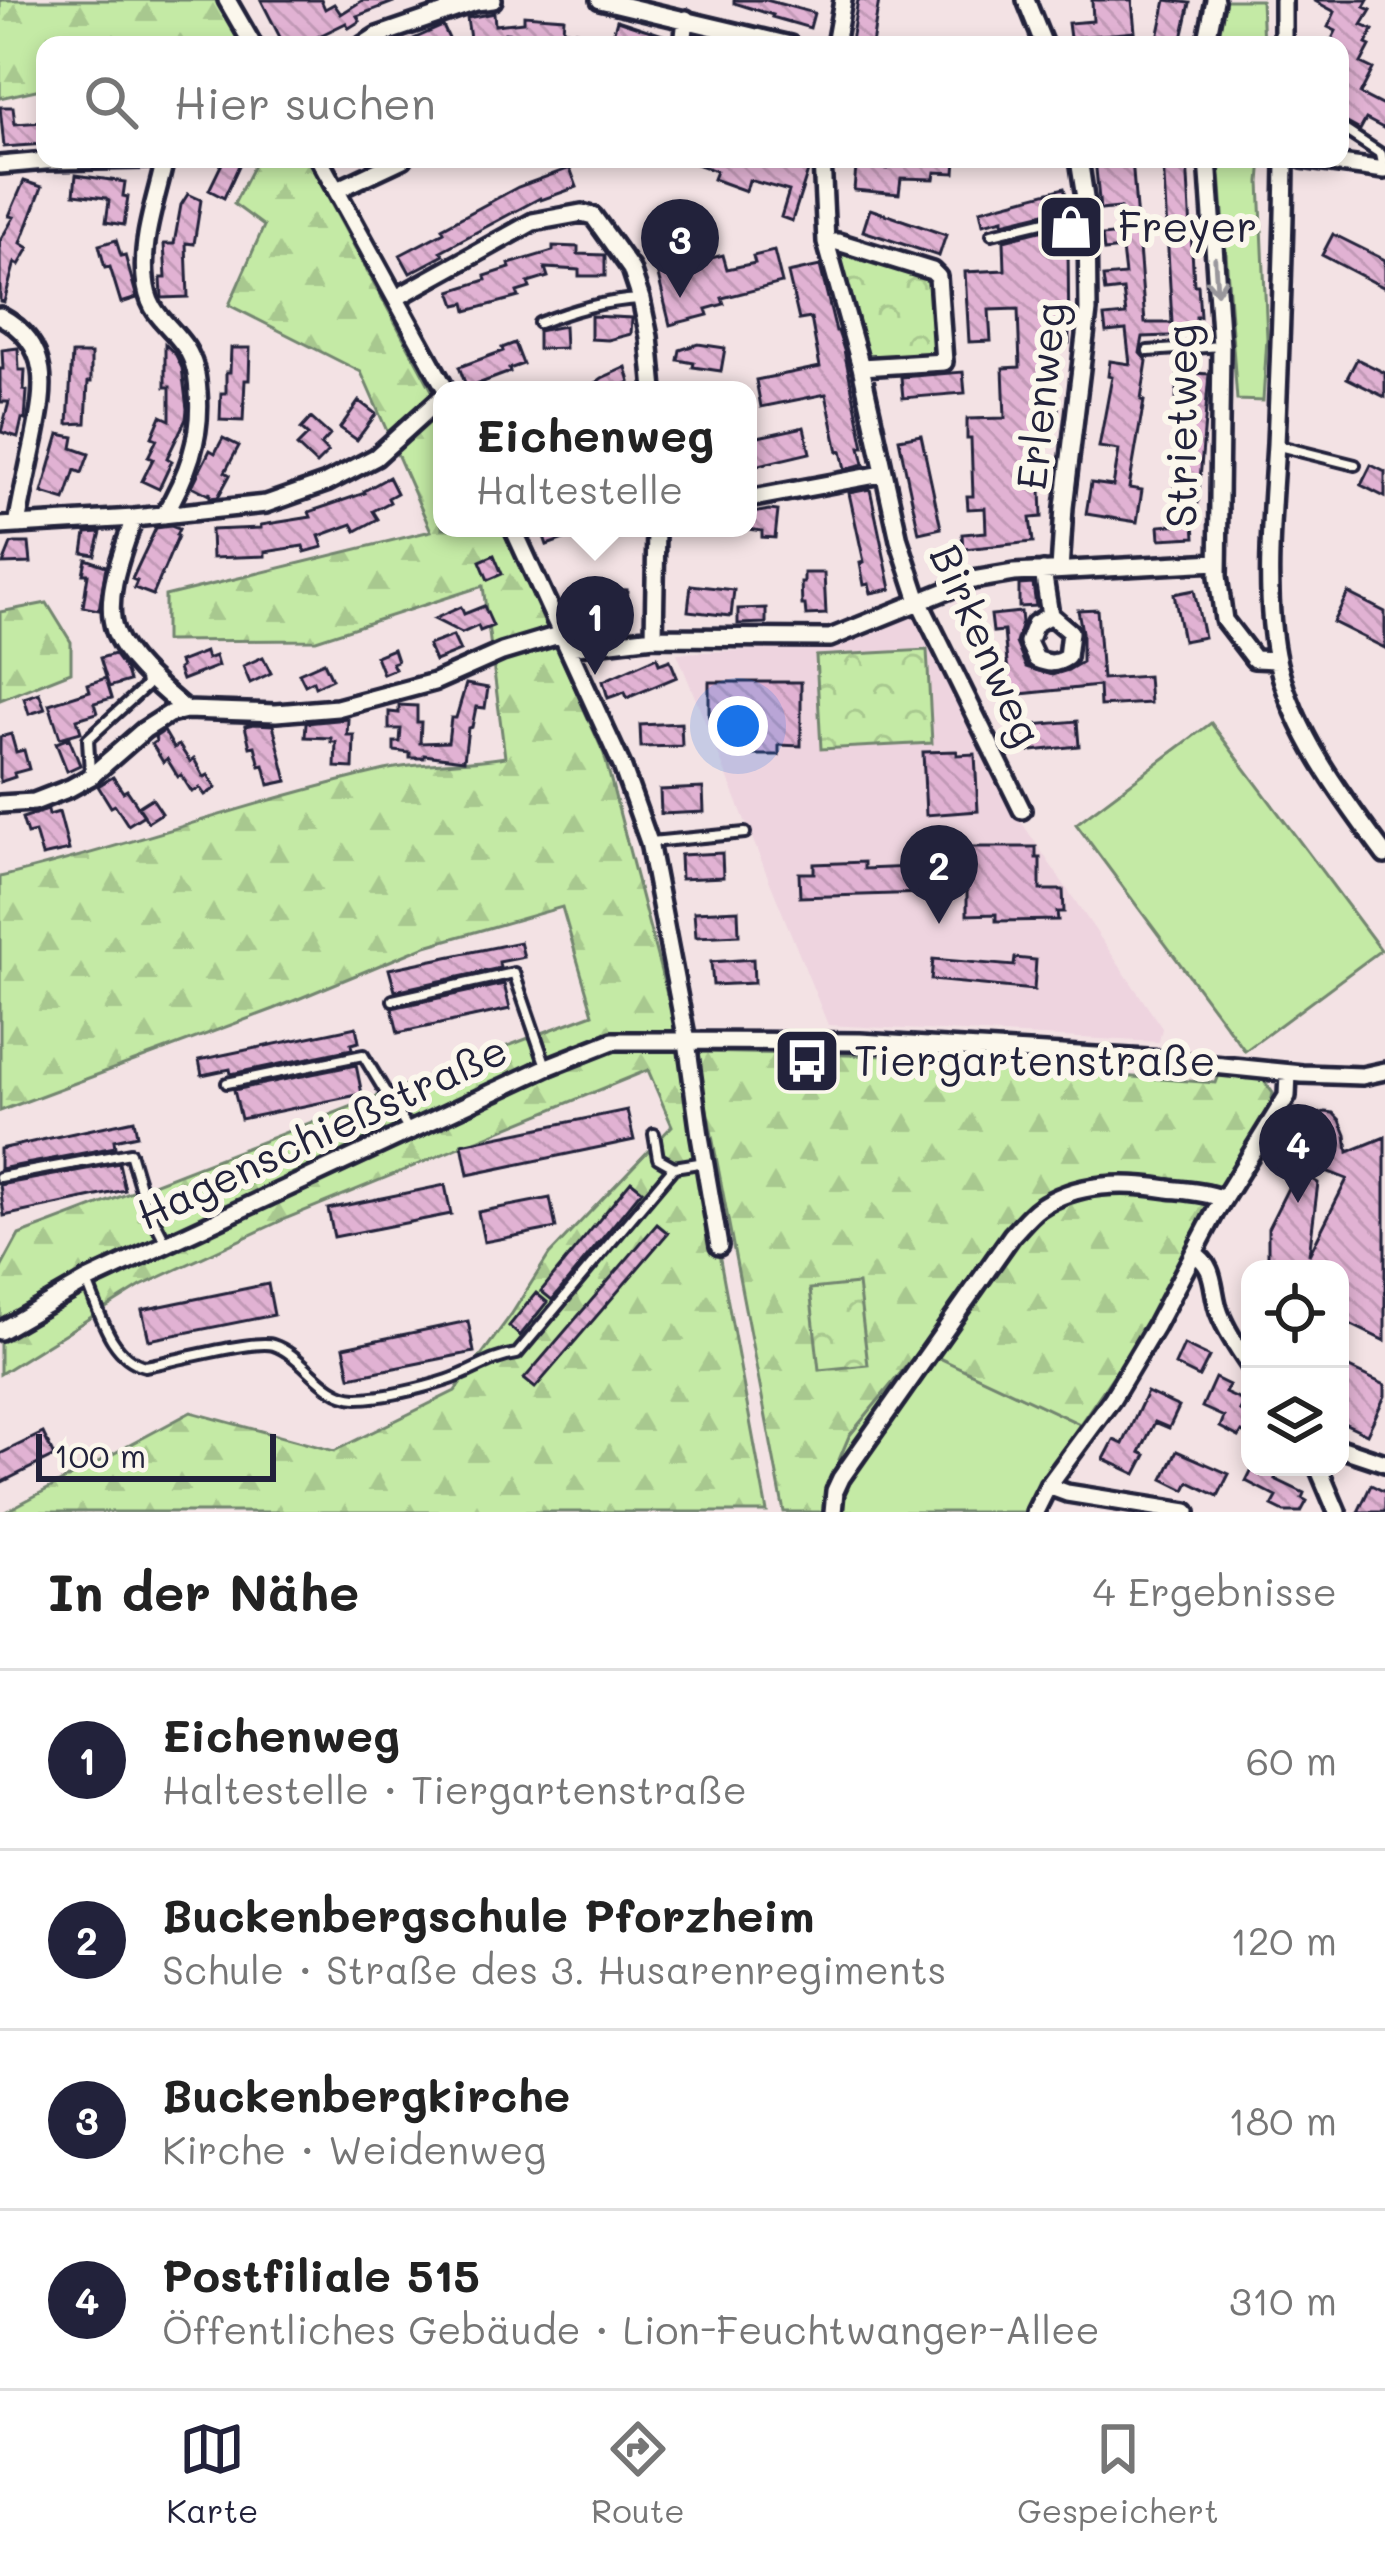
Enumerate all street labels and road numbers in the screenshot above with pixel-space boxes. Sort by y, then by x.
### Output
street label: Erlenweg [1002,300,1077,492]
street label: Strietweg [1153,324,1208,528]
street label: Birkenweg [919,535,1056,754]
street label: Hagenschießstraße [127,1021,516,1241]

